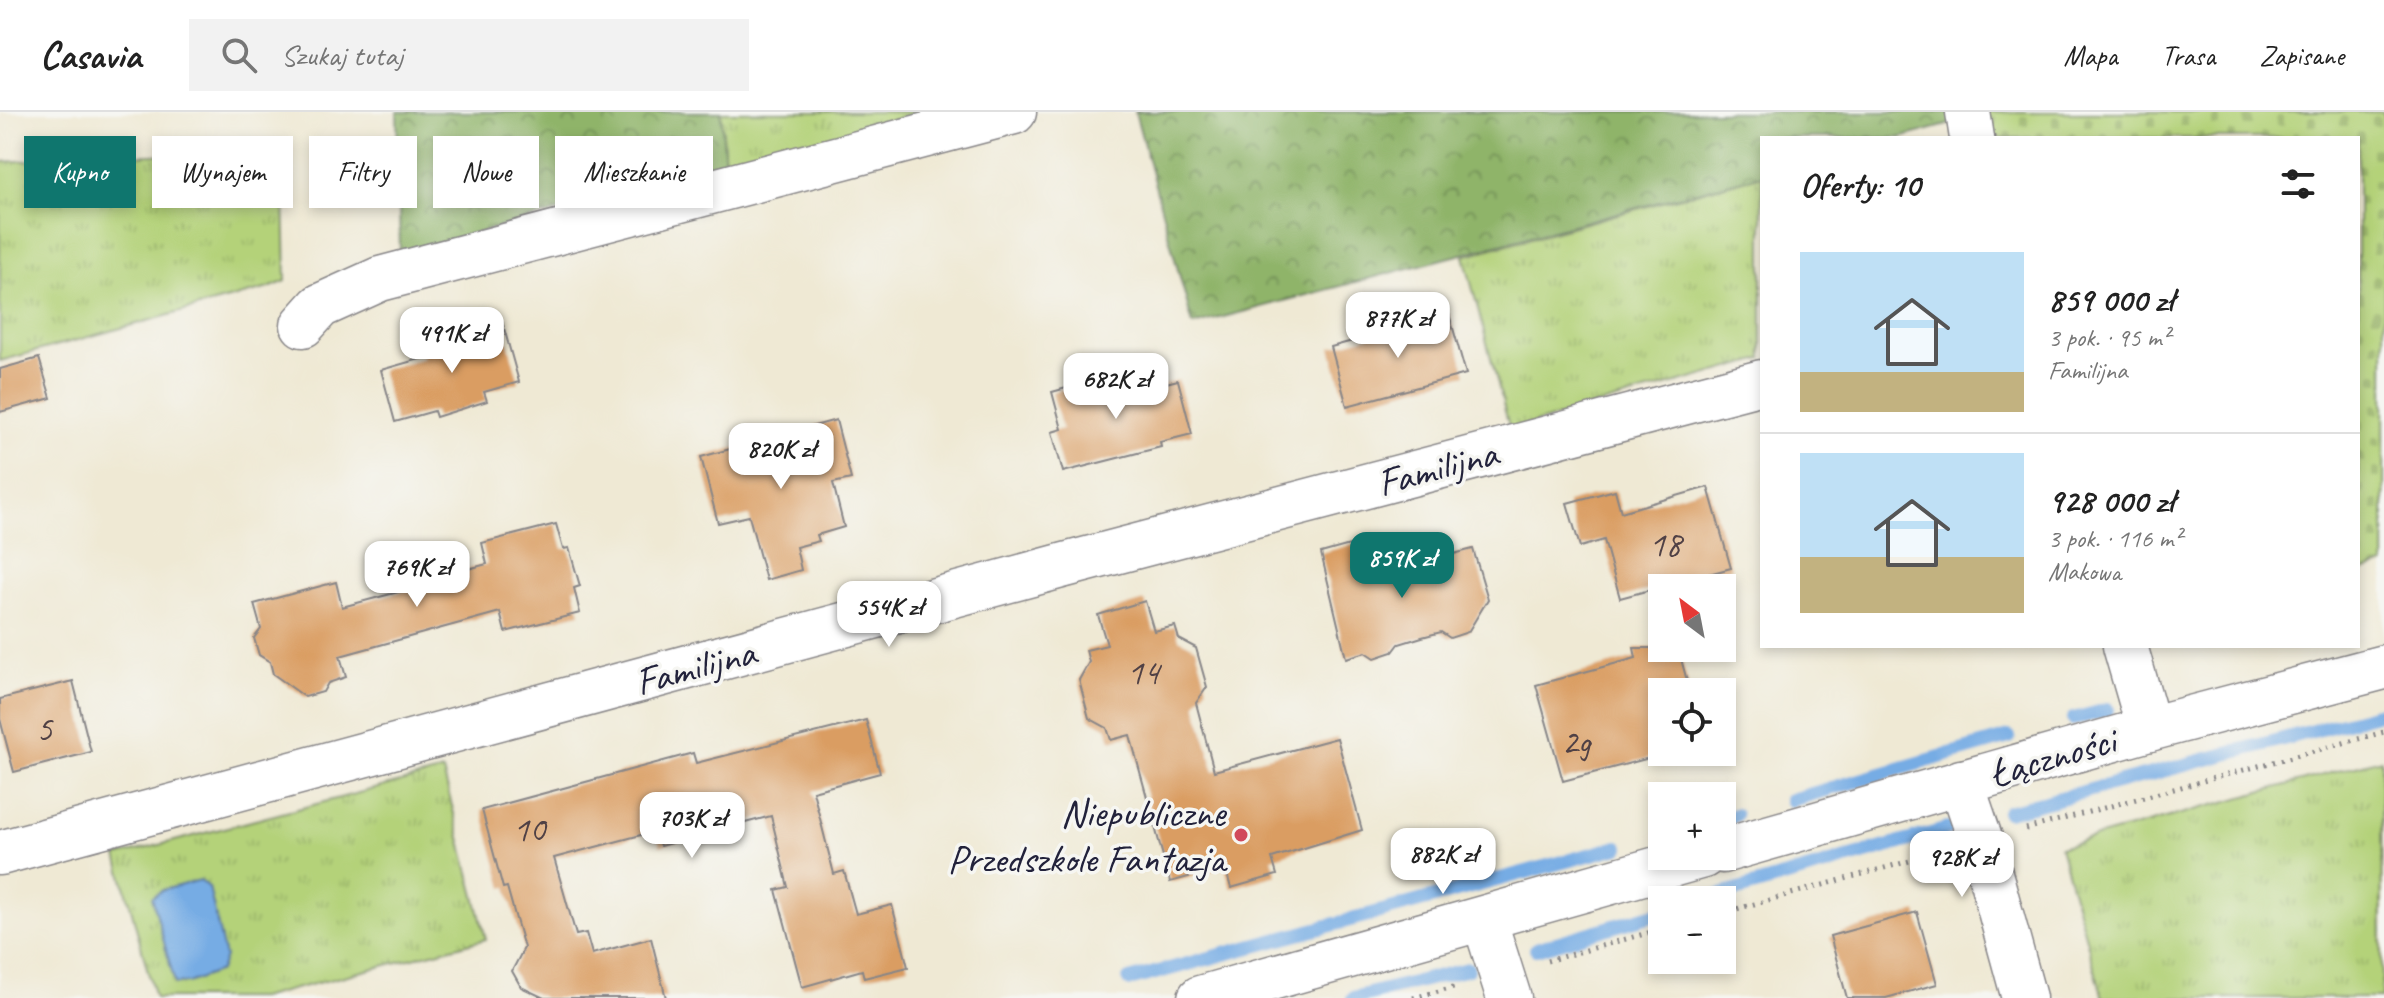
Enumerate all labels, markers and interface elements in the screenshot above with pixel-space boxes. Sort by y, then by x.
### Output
search box [189,19,749,91]
text: Casavia [40,32,141,79]
icon: search [217,33,261,77]
text: Szukaj tutaj [281,36,403,74]
text: Mapa [2063,38,2118,73]
text: Trasa [2162,38,2215,73]
text: Zapisane [2259,38,2344,73]
chip: Kupno [24,136,136,208]
chip: Wynajem [152,136,293,208]
chip: Filtry [309,136,417,208]
chip: Nowe [433,136,539,208]
chip: Mieszkanie [555,136,713,208]
icon: filters [2276,162,2320,206]
text: Oferty: 10 [1800,163,1920,206]
text: 859 000 zł [2048,278,2174,321]
icon: home [1864,284,1960,380]
pin: 877K zł [1324,292,1472,360]
text: 877K zł [1364,301,1432,334]
pin: 491K zł [378,307,526,375]
text: 491K zł [418,316,486,349]
text: 3 pok. · 95 m² [2048,321,2170,354]
pin: 682K zł [1042,353,1190,421]
text: Familijna [2048,354,2127,387]
text: 682K zł [1081,362,1151,395]
pin: 820K zł [707,423,855,491]
street label: Familijna [1372,427,1505,508]
text: 820K zł [747,432,815,465]
text: 928 000 zł [2048,479,2174,522]
icon: home [1864,485,1960,581]
house number: 18 [1649,521,1685,567]
text: 3 pok. · 116 m² [2048,522,2181,555]
pin: 859K zł [1328,532,1476,600]
pin: 769K zł [343,541,491,609]
text: 859K zł [1368,541,1436,574]
text: 769K zł [383,550,451,583]
text: Makowa [2048,555,2121,588]
north arrow [1648,574,1736,662]
map controls [1648,574,1736,974]
pin: 554K zł [815,581,963,649]
text: 554K zł [855,590,923,623]
street label: Familijna [630,626,763,707]
house number: 14 [1127,649,1163,695]
button: locate [1648,678,1736,766]
house number: 5 [36,706,54,752]
street label: Łączności [1983,714,2125,799]
house number: 2g [1562,719,1593,765]
button: + [1648,782,1736,870]
place label: Niepubliczne Przedszkole Fantazja [947,788,1229,884]
pin: 703K zł [618,792,766,860]
text: 703K zł [658,801,726,834]
house number: 10 [513,806,548,852]
marker: Niepubliczne Przedszkole Fantazja [1232,826,1250,844]
pin: 882K zł [1369,828,1517,896]
pin: 928K zł [1888,831,2036,899]
text: 882K zł [1409,837,1477,870]
text: 928K zł [1928,840,1996,873]
button: − [1648,886,1736,974]

